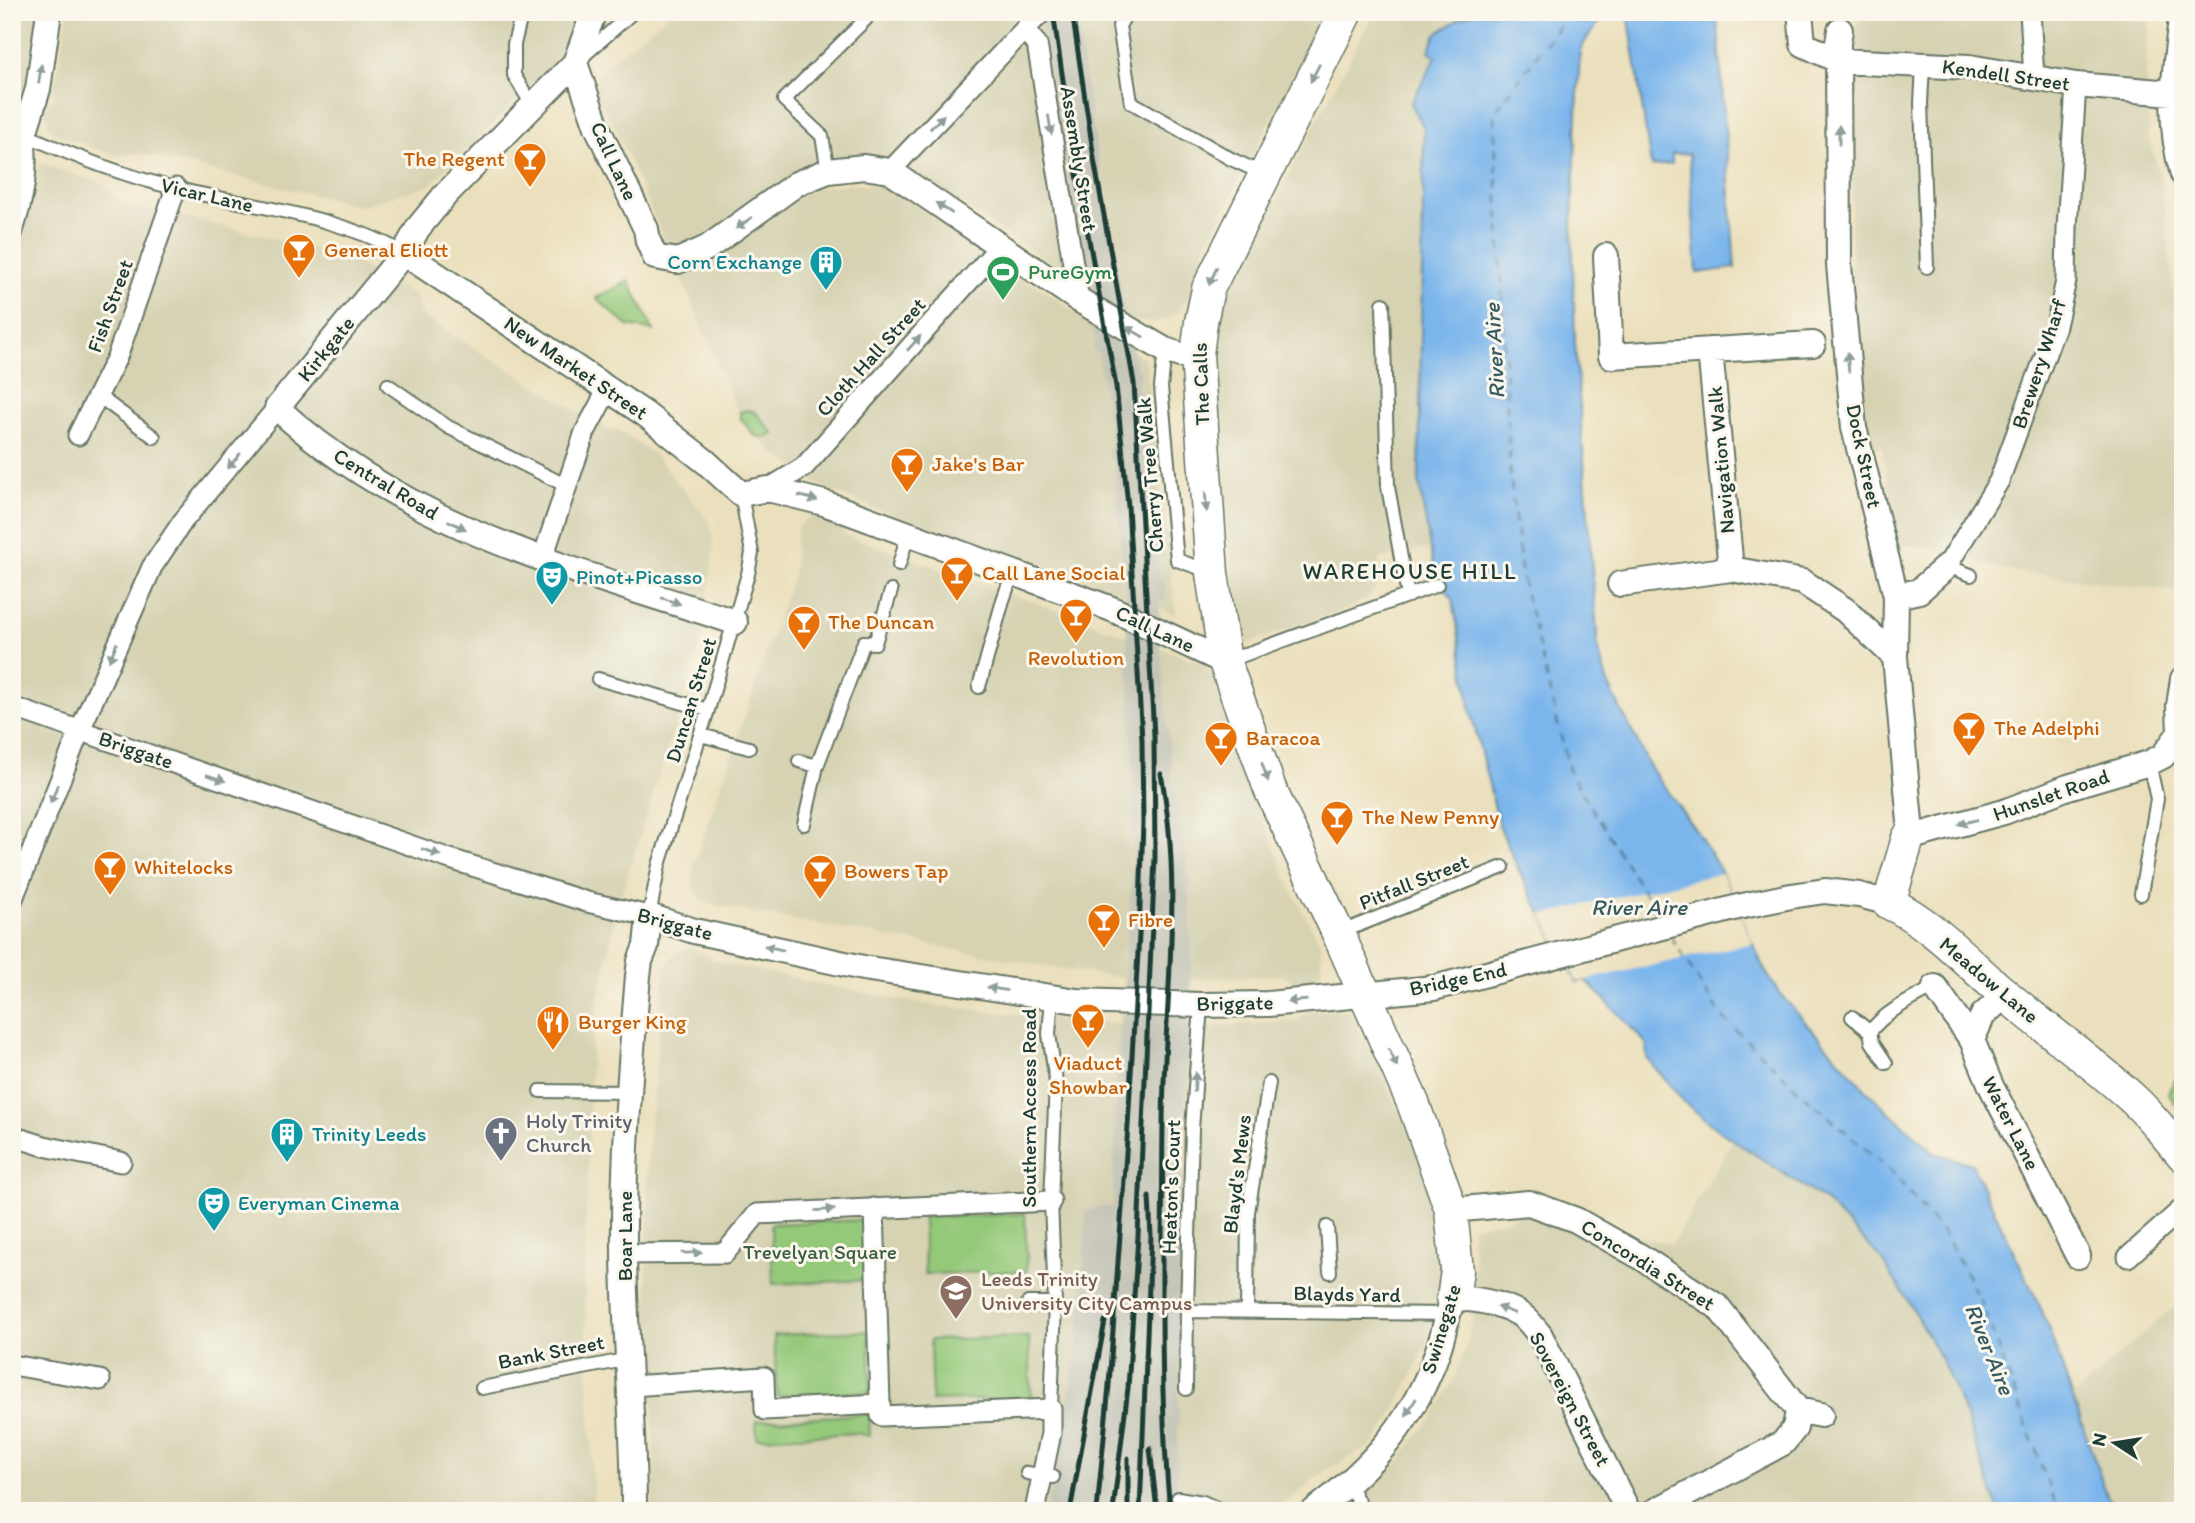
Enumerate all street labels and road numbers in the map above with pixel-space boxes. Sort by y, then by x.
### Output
street label: Kendell Street [1941,53,2072,96]
street label: Assembly Street [1056,84,1103,233]
street label: Call Lane [585,117,644,204]
street label: Vicar Lane [159,172,256,217]
street label: Fish Street [81,256,138,356]
street label: Cloth Hall Street [811,292,931,421]
street label: Brewery Wharf [2006,296,2071,432]
street label: New Market Street [500,310,653,425]
street label: Kirkgate [292,311,360,386]
street label: The Calls [1187,342,1214,426]
street label: Navigation Walk [1702,385,1739,535]
street label: Cherry Tree Walk [1130,396,1169,554]
street label: Dock Street [1841,402,1888,510]
street label: Central Road [329,442,443,525]
street label: Call Lane [1112,599,1199,658]
street label: Duncan Street [660,634,721,765]
street label: Briggate [96,725,177,774]
street label: Hunslet Road [1989,763,2112,826]
street label: Pitfall Street [1355,848,1472,915]
street label: Briggate [635,901,716,946]
street label: Meadow Lane [1935,931,2044,1028]
street label: Bridge End [1407,956,1509,1001]
street label: Briggate [1196,989,1274,1016]
street label: Southern Access Road [1016,1008,1041,1208]
street label: Water Lane [1977,1072,2046,1174]
street label: Blayd's Mews [1217,1113,1256,1235]
street label: Heaton's Court [1156,1119,1185,1255]
street label: Boar Lane [612,1191,637,1281]
street label: Concordia Street [1577,1213,1720,1316]
street label: Blayds Yard [1293,1280,1401,1307]
street label: Swinegate [1415,1281,1466,1377]
street label: Sovereign Street [1524,1327,1616,1470]
street label: Bank Street [496,1329,606,1374]

